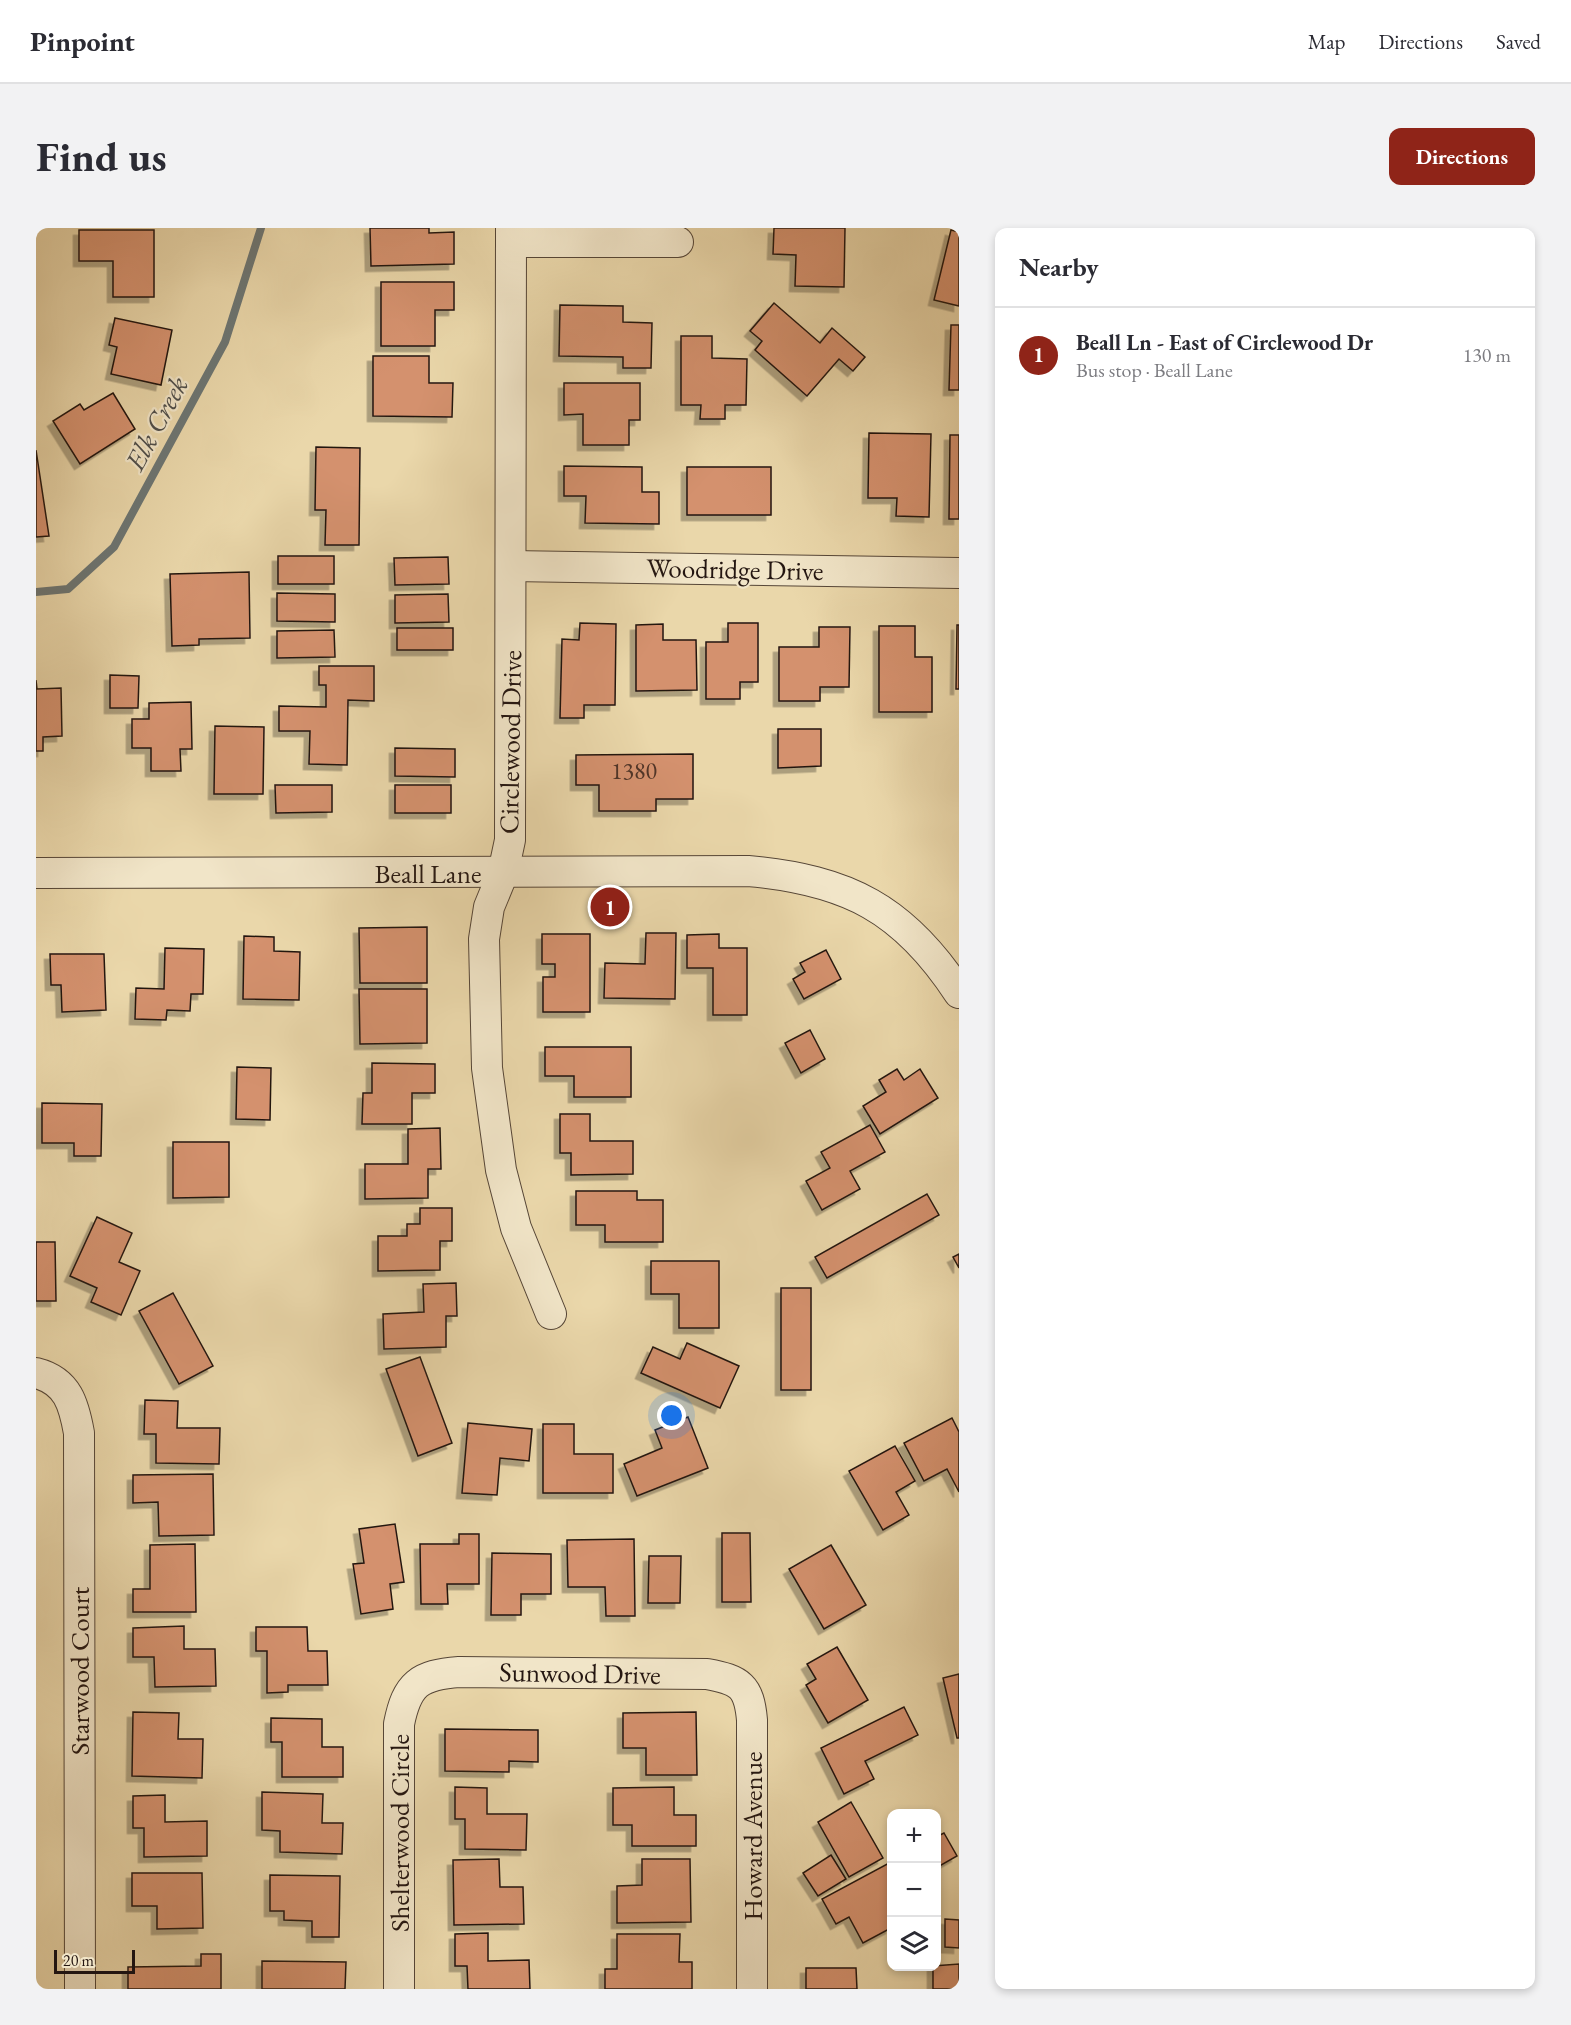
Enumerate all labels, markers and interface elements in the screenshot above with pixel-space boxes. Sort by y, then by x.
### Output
text: Pinpoint [30,23,135,59]
text: Map [1308,28,1345,55]
text: Directions [1378,28,1463,55]
text: Saved [1496,28,1541,55]
button: Directions [1389,128,1535,185]
text: Find us [36,129,167,184]
text: Nearby [1019,250,1099,284]
text: Beall Ln - East of Circlewood Dr [1076,328,1373,357]
text: 1 [1033,342,1044,368]
text: 130 m [1463,342,1511,368]
text: Bus stop · Beall Lane [1076,357,1233,383]
water label: Elk Creek [116,370,196,477]
street label: Woodridge Drive [646,550,824,588]
street label: Circlewood Drive [491,650,529,834]
house number: 1380 [611,755,657,786]
street label: Beall Lane [375,856,481,891]
pin: 1 [590,884,630,930]
your location [657,1401,686,1430]
street label: Starwood Court [62,1586,97,1755]
street label: Sunwood Drive [499,1654,661,1692]
street label: Shelterwood Circle [382,1734,417,1932]
street label: Howard Avenue [735,1751,770,1921]
map controls [887,1809,941,1971]
button: + [887,1809,941,1863]
button: − [887,1863,941,1917]
button: layers [887,1917,941,1971]
scale bar [54,1947,135,1974]
text: 20 m [63,1950,94,1971]

